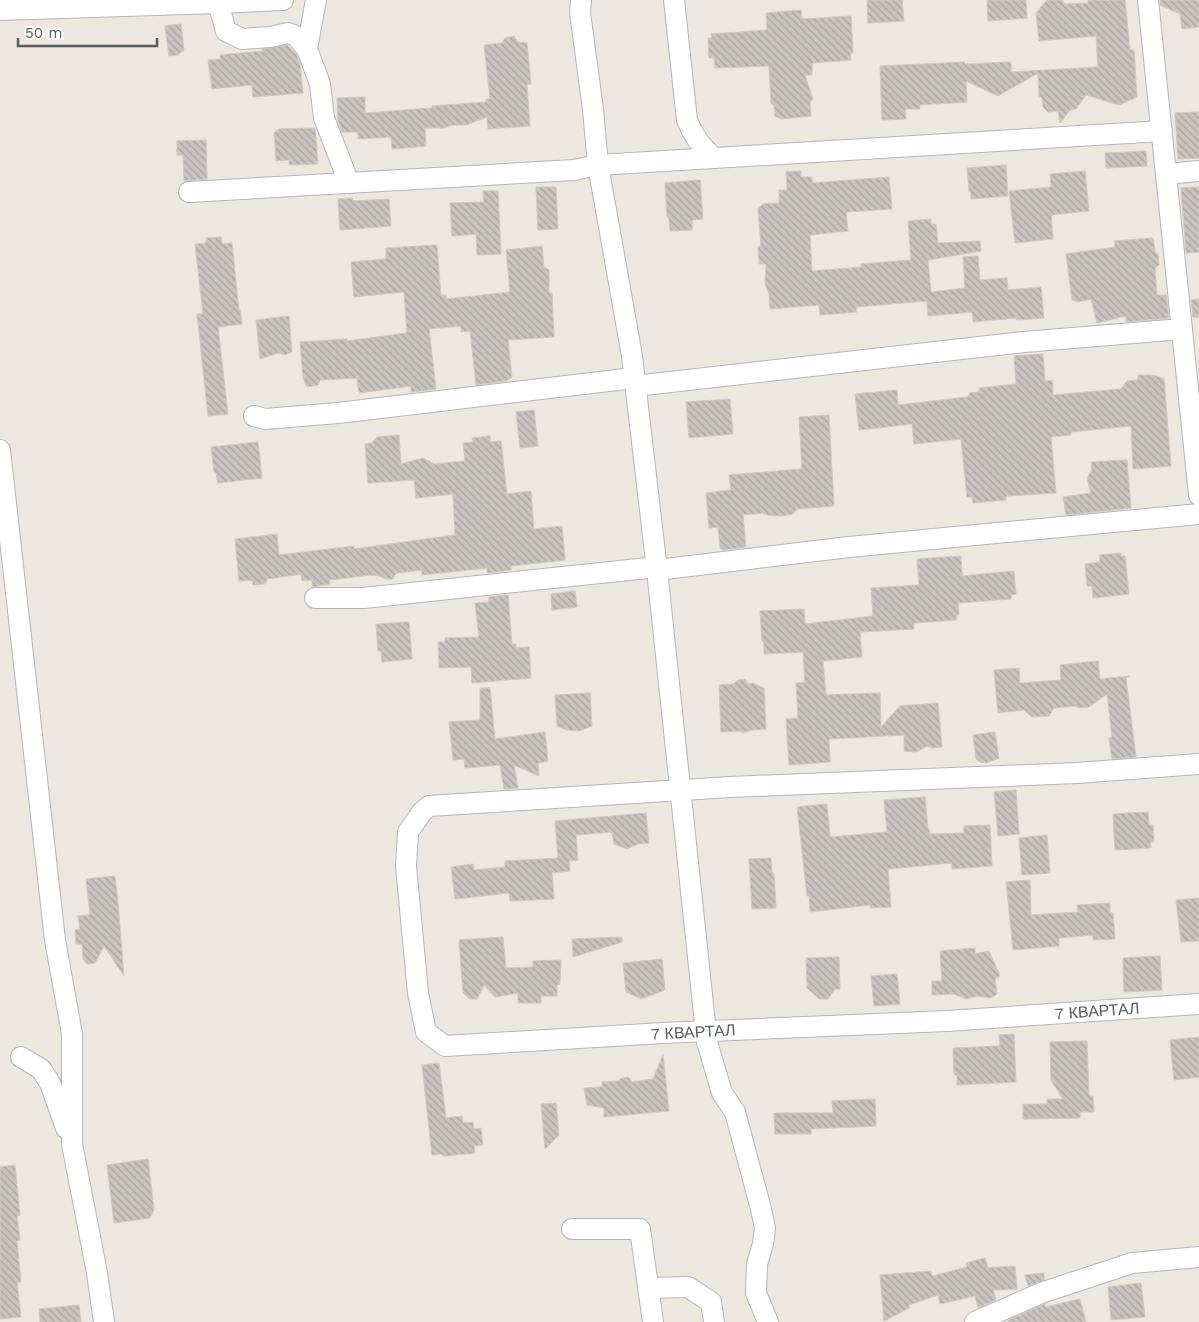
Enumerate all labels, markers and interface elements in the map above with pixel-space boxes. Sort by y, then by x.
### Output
scale bar [18,15,156,47]
text: 50 m [25,24,62,42]
street label: 7 КВАРТАЛ [1054,999,1140,1023]
street label: 7 КВАРТАЛ [650,1020,736,1044]

